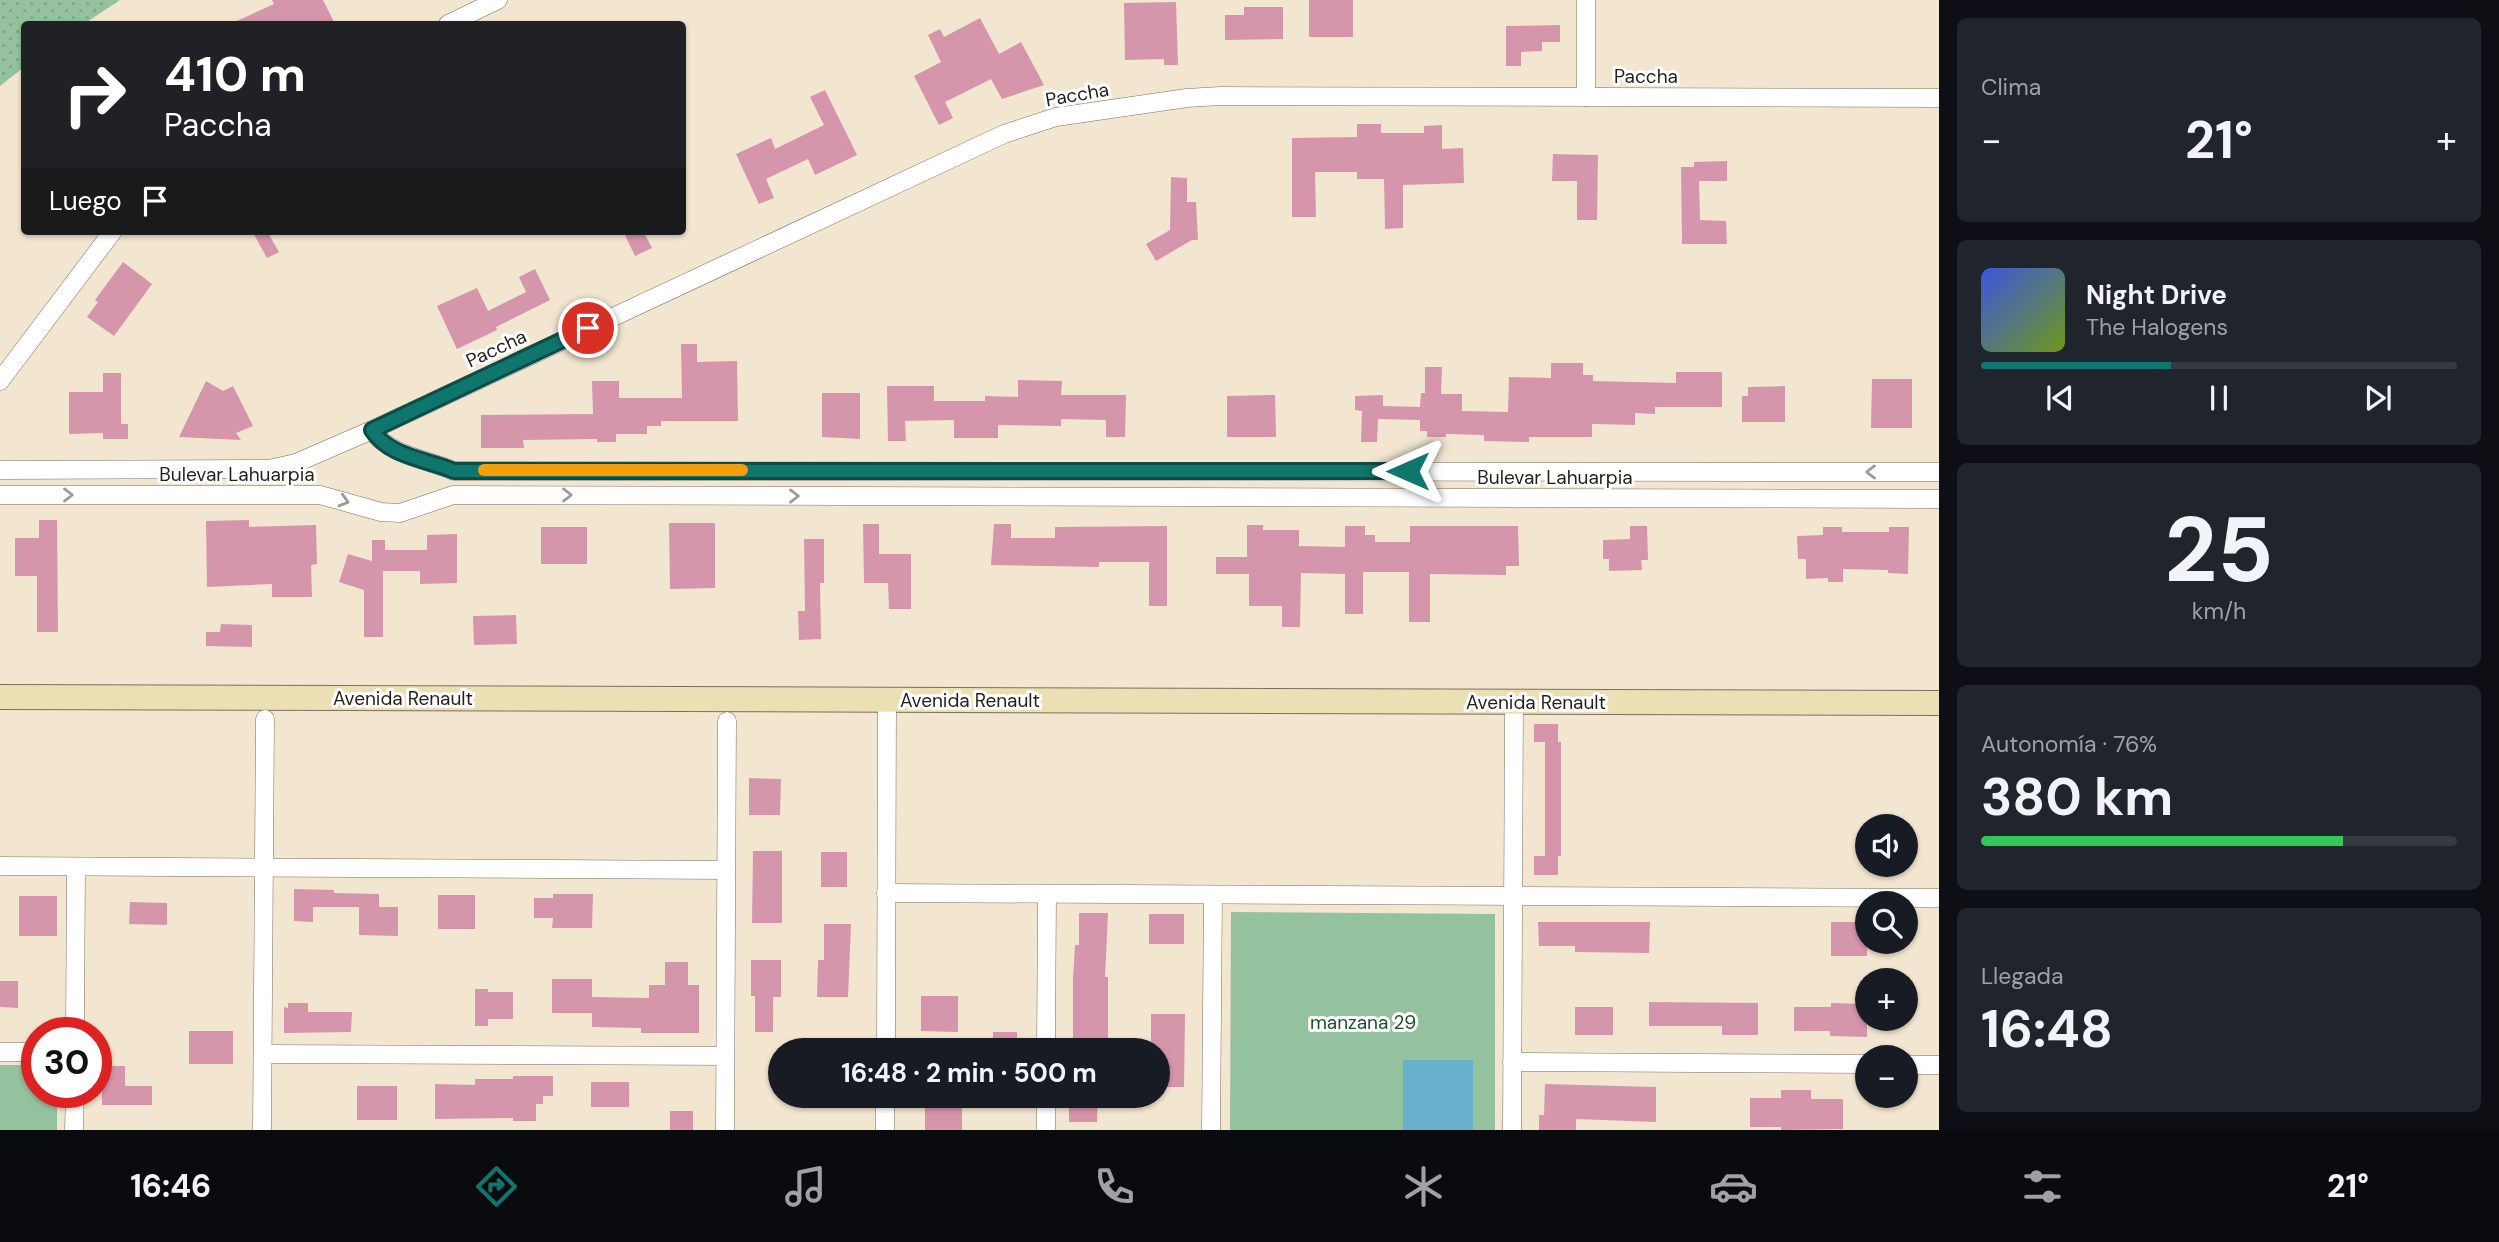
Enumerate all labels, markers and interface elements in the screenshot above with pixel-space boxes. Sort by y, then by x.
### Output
text: 410 m [164,42,306,106]
icon: right [49,49,140,140]
street label: Paccha [1614,64,1678,89]
text: Clima [1981,72,2041,102]
street label: Paccha [1043,77,1111,112]
text: Paccha [164,104,272,146]
text: 21° [2185,106,2253,174]
text: − [1981,115,2002,165]
text: + [2436,115,2457,165]
icon: arrive [136,182,174,220]
text: Luego [49,184,122,218]
text: Night Drive [2086,278,2227,312]
pin [558,298,618,358]
icon: arrive [569,309,607,347]
text: The Halogens [2086,312,2228,342]
street label: Paccha [462,324,530,373]
icon: previous [2041,379,2079,417]
icon: pause [2200,379,2238,417]
icon: next [2359,379,2397,417]
position arrow [1371,434,1445,508]
street label: Bulevar Lahuarpia [159,462,315,487]
one-way arrow [1865,464,1876,480]
street label: Bulevar Lahuarpia [1477,465,1633,490]
one-way arrow [63,487,74,503]
one-way arrow [562,487,573,503]
one-way arrow [790,488,800,504]
text: 25 [2164,491,2274,609]
one-way arrow [338,493,350,508]
text: km/h [2192,596,2246,626]
street label: Avenida Renault [333,686,473,711]
street label: Avenida Renault [900,688,1040,713]
street label: Avenida Renault [1466,690,1606,715]
text: Autonomía · 76% [1981,729,2157,759]
text: 380 km [1981,763,2173,831]
map controls [1855,814,1918,1108]
button: sound [1855,814,1918,877]
button: search [1855,891,1918,954]
text: Llegada [1981,961,2064,991]
button: + [1855,968,1918,1031]
text: 16:48 [1981,995,2113,1063]
park label: manzana 29 [1310,1010,1416,1035]
speed limit sign: 30 [21,1017,112,1108]
button: − [1855,1045,1918,1108]
text: 16:48 · 2 min · 500 m [841,1056,1097,1090]
icon: directions [472,1162,521,1211]
icon: music [781,1162,830,1211]
icon: phone [1090,1162,1139,1211]
icon: climate [1399,1162,1448,1211]
icon: car [1709,1162,1758,1211]
icon: filters [2018,1162,2067,1211]
text: 16:46 [130,1165,211,1207]
text: 21° [2327,1165,2369,1207]

